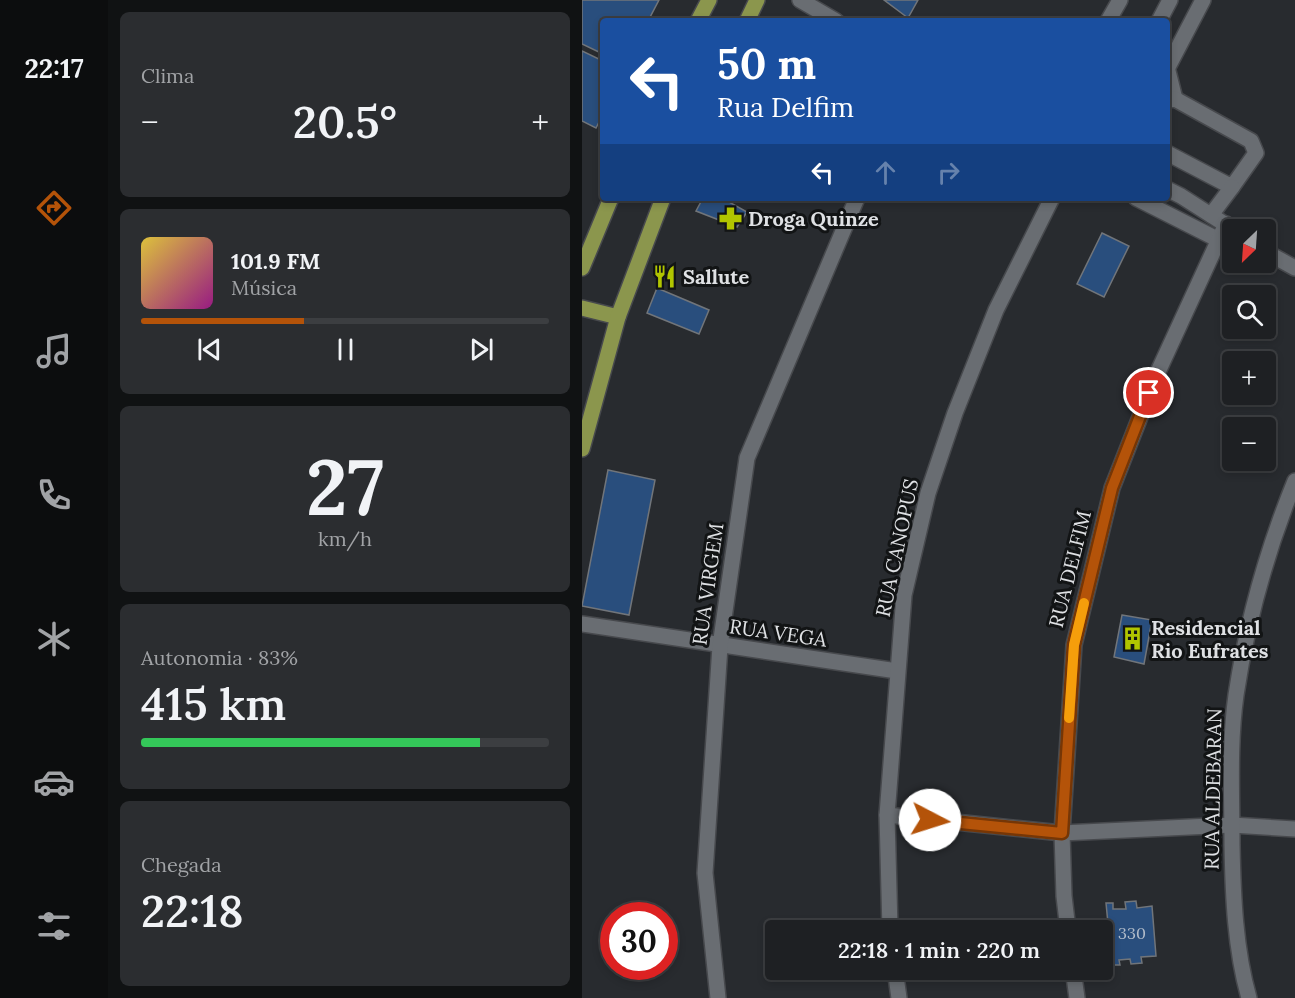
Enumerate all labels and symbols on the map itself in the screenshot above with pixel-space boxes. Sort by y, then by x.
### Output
pharmacy icon: Droga Quinze [717,206,743,232]
place label: Droga Quinze [748,206,879,231]
north arrow [1222,219,1276,273]
restaurant icon: Sallute [652,264,678,290]
place label: Sallute [683,264,749,289]
pin [1123,367,1174,418]
street label: RUA CANOPUS [870,477,923,619]
street label: RUA DELFIM [1043,508,1096,630]
street label: RUA VIRGEM [687,521,728,647]
street label: RUA VEGA [728,613,829,652]
place label: Residencial Rio Eufrates [1151,615,1269,663]
building icon: Residencial Rio Eufrates [1120,626,1146,652]
street label: RUA ALDEBARAN [1199,708,1226,870]
position arrow [898,788,962,852]
speed limit sign: 30 [600,902,678,980]
house number: 330 [1118,923,1146,943]

